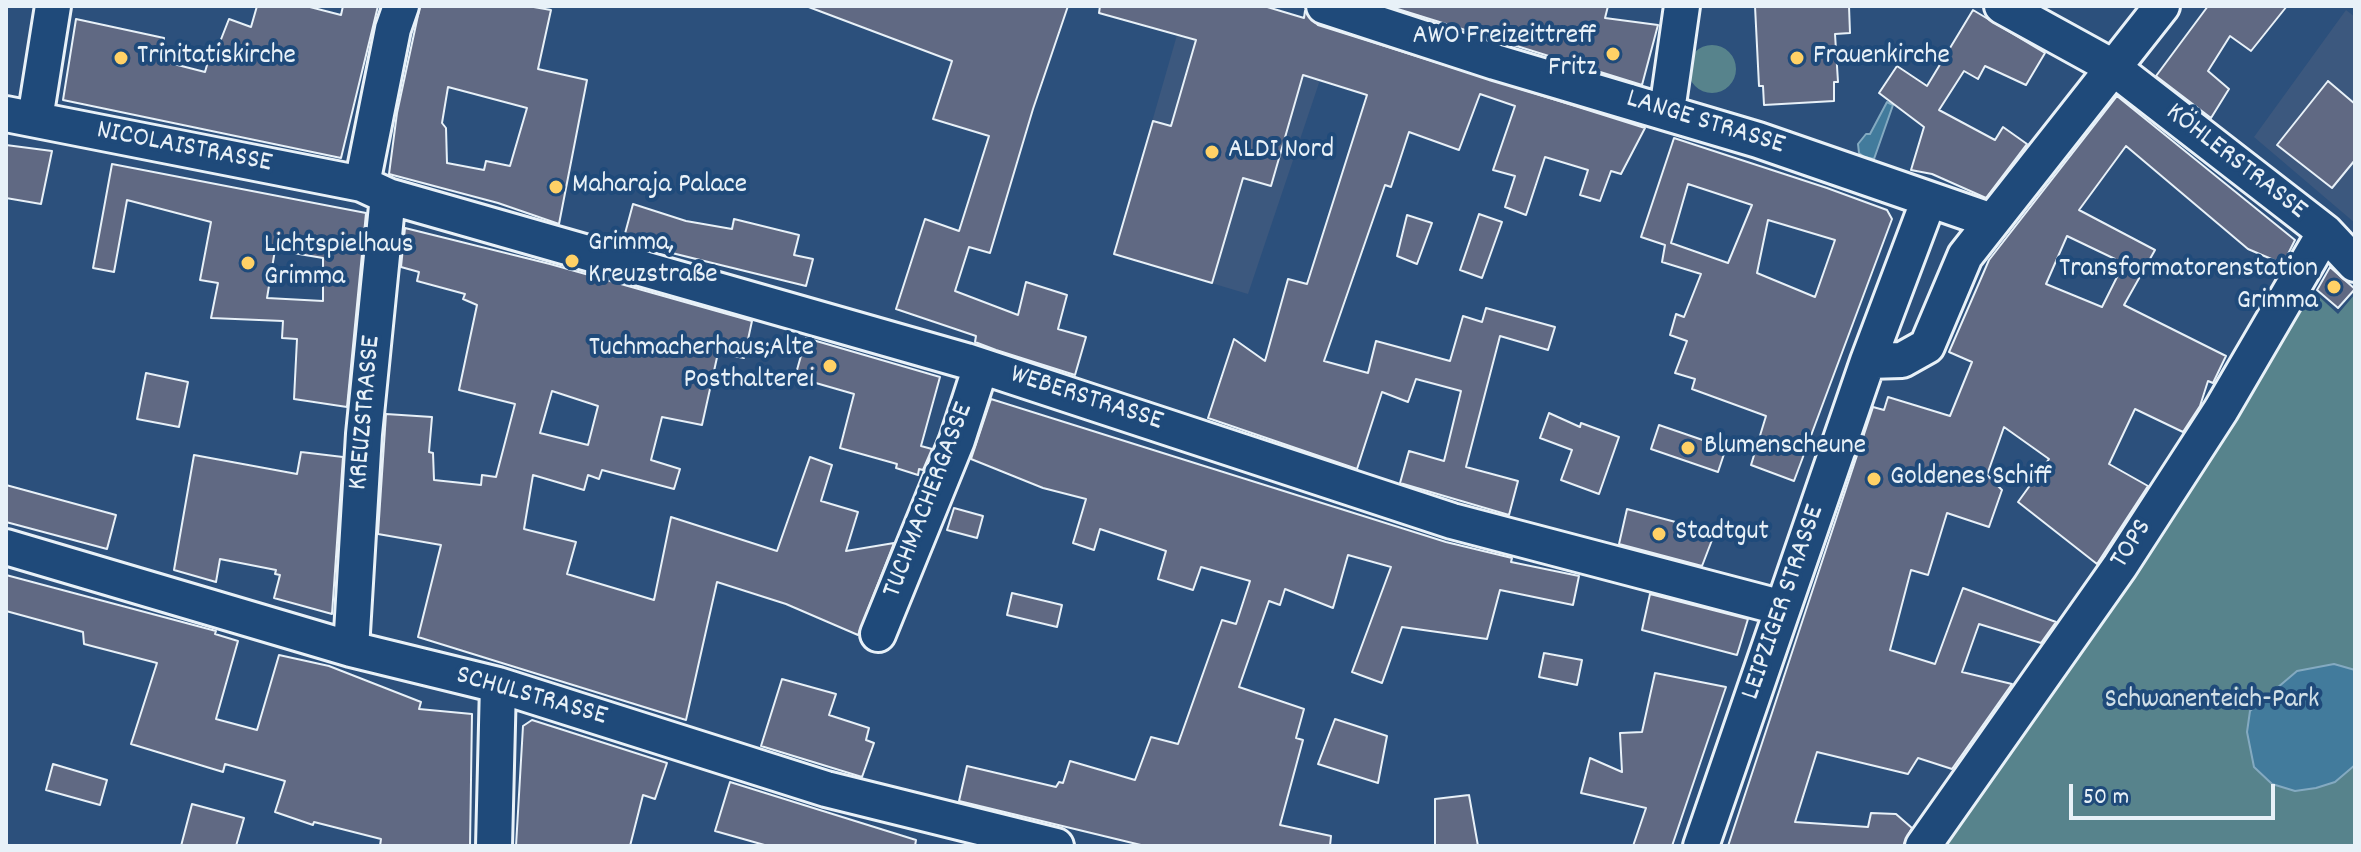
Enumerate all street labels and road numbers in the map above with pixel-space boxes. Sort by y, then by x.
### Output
street label: LANGE STRASSE [1622,84,1788,164]
street label: KÖHLERSTRASSE [2158,97,2312,229]
street label: NICOLAISTRASSE [94,116,274,182]
street label: KREUZSTRASSE [344,334,390,492]
street label: WEBERSTRASSE [1006,360,1166,440]
street label: TUCHMACHERGASSE [877,399,983,603]
street label: LEIPZIGER STRASSE [1736,501,1834,705]
street label: TOPS [2105,514,2161,576]
street label: SCHULSTRASSE [452,660,610,736]

